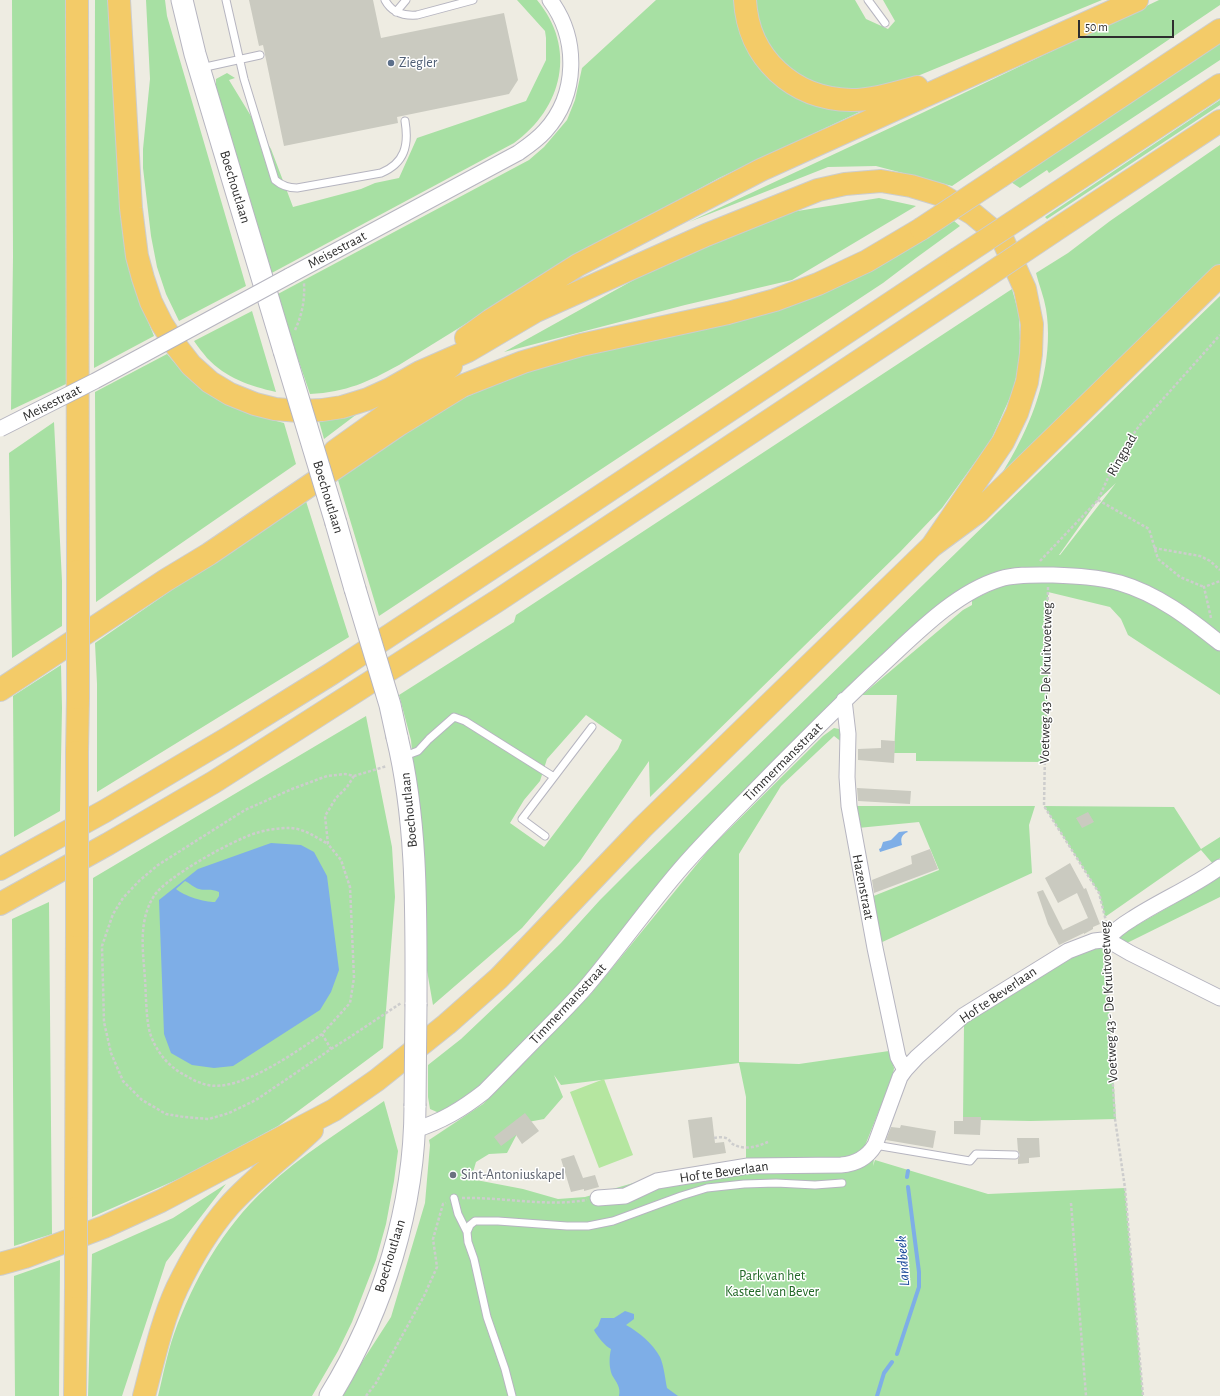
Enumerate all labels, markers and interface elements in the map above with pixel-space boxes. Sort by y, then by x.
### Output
scale bar [1080,12,1176,38]
text: 50 m [1085,21,1108,33]
place label: Ziegler [399,55,437,71]
marker: Ziegler [386,58,396,68]
street label: Boechoutlaan [216,149,254,225]
street label: Meisestraat [305,228,369,272]
street label: Meisestraat [20,381,84,425]
street label: Ringpad [1103,431,1141,479]
street label: Boechoutlaan [309,459,347,535]
street label: Voetweg 43 - De Kruitvoetweg [1036,602,1056,764]
street label: Timmermansstraat [740,719,826,805]
street label: Boechoutlaan [397,772,421,848]
street label: Hazenstraat [848,853,878,921]
street label: Voetweg 43 - De Kruitvoetweg [1096,921,1122,1083]
street label: Timmermansstraat [526,960,610,1048]
street label: Hof te Beverlaan [956,963,1040,1027]
street label: Hof te Beverlaan [679,1157,769,1187]
place label: Sint-Antoniuskapel [461,1167,565,1183]
marker: Sint-Antoniuskapel [448,1170,458,1180]
street label: Boechoutlaan [371,1218,409,1294]
water label: Landbeek [892,1235,914,1287]
park label: Park van het Kasteel van Bever [725,1268,819,1300]

